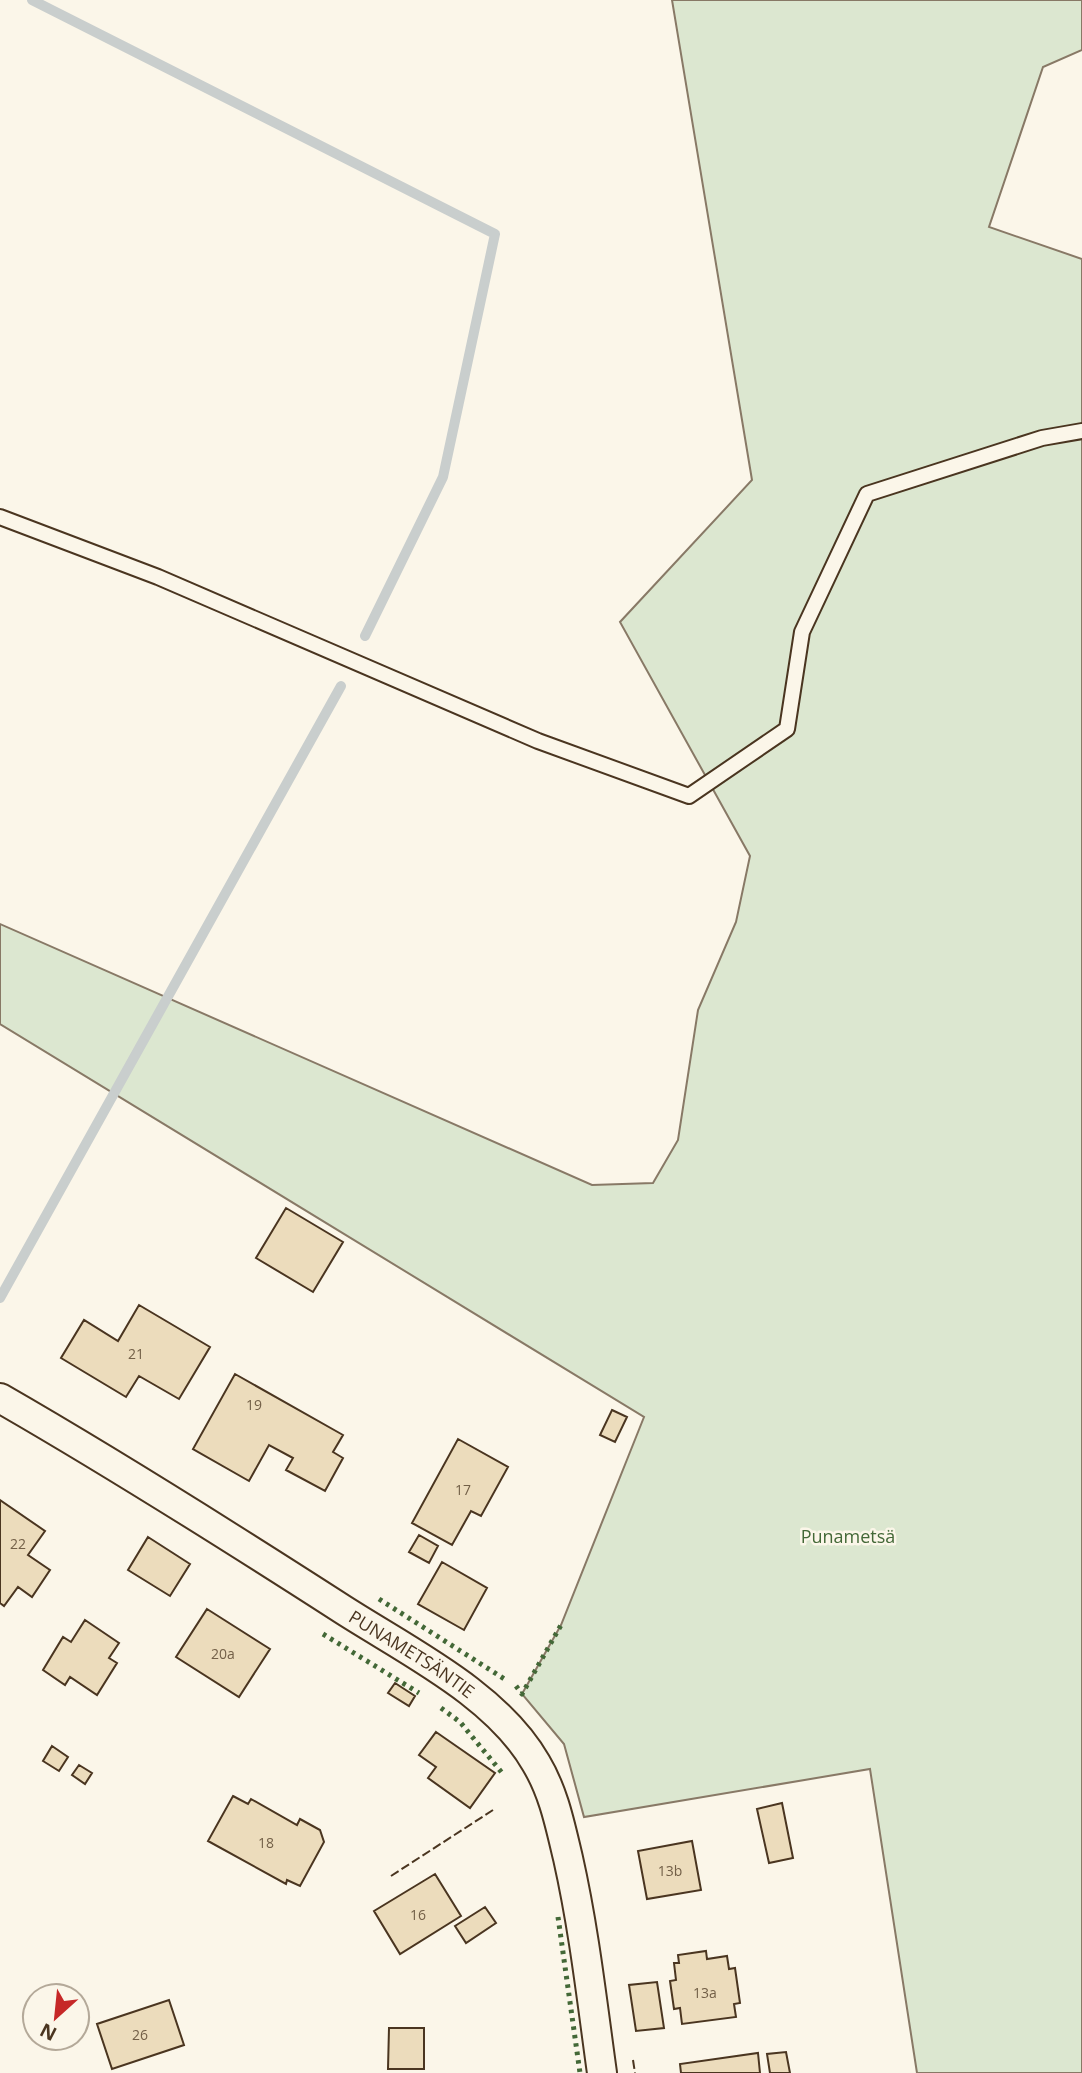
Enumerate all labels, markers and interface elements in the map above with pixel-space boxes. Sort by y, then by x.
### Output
house number: 21 [128,1344,144,1363]
house number: 19 [246,1395,262,1414]
house number: 17 [455,1480,471,1499]
park label: Punametsä [801,1524,895,1548]
house number: 22 [10,1534,26,1553]
street label: PUNAMETSÄNTIE [345,1604,480,1703]
house number: 20a [211,1644,235,1663]
house number: 18 [258,1833,274,1852]
house number: 13b [658,1861,682,1880]
house number: 16 [410,1905,426,1924]
north arrow [21,1982,91,2052]
house number: 13a [693,1983,717,2002]
text: N [35,2017,61,2047]
house number: 26 [132,2025,148,2044]

